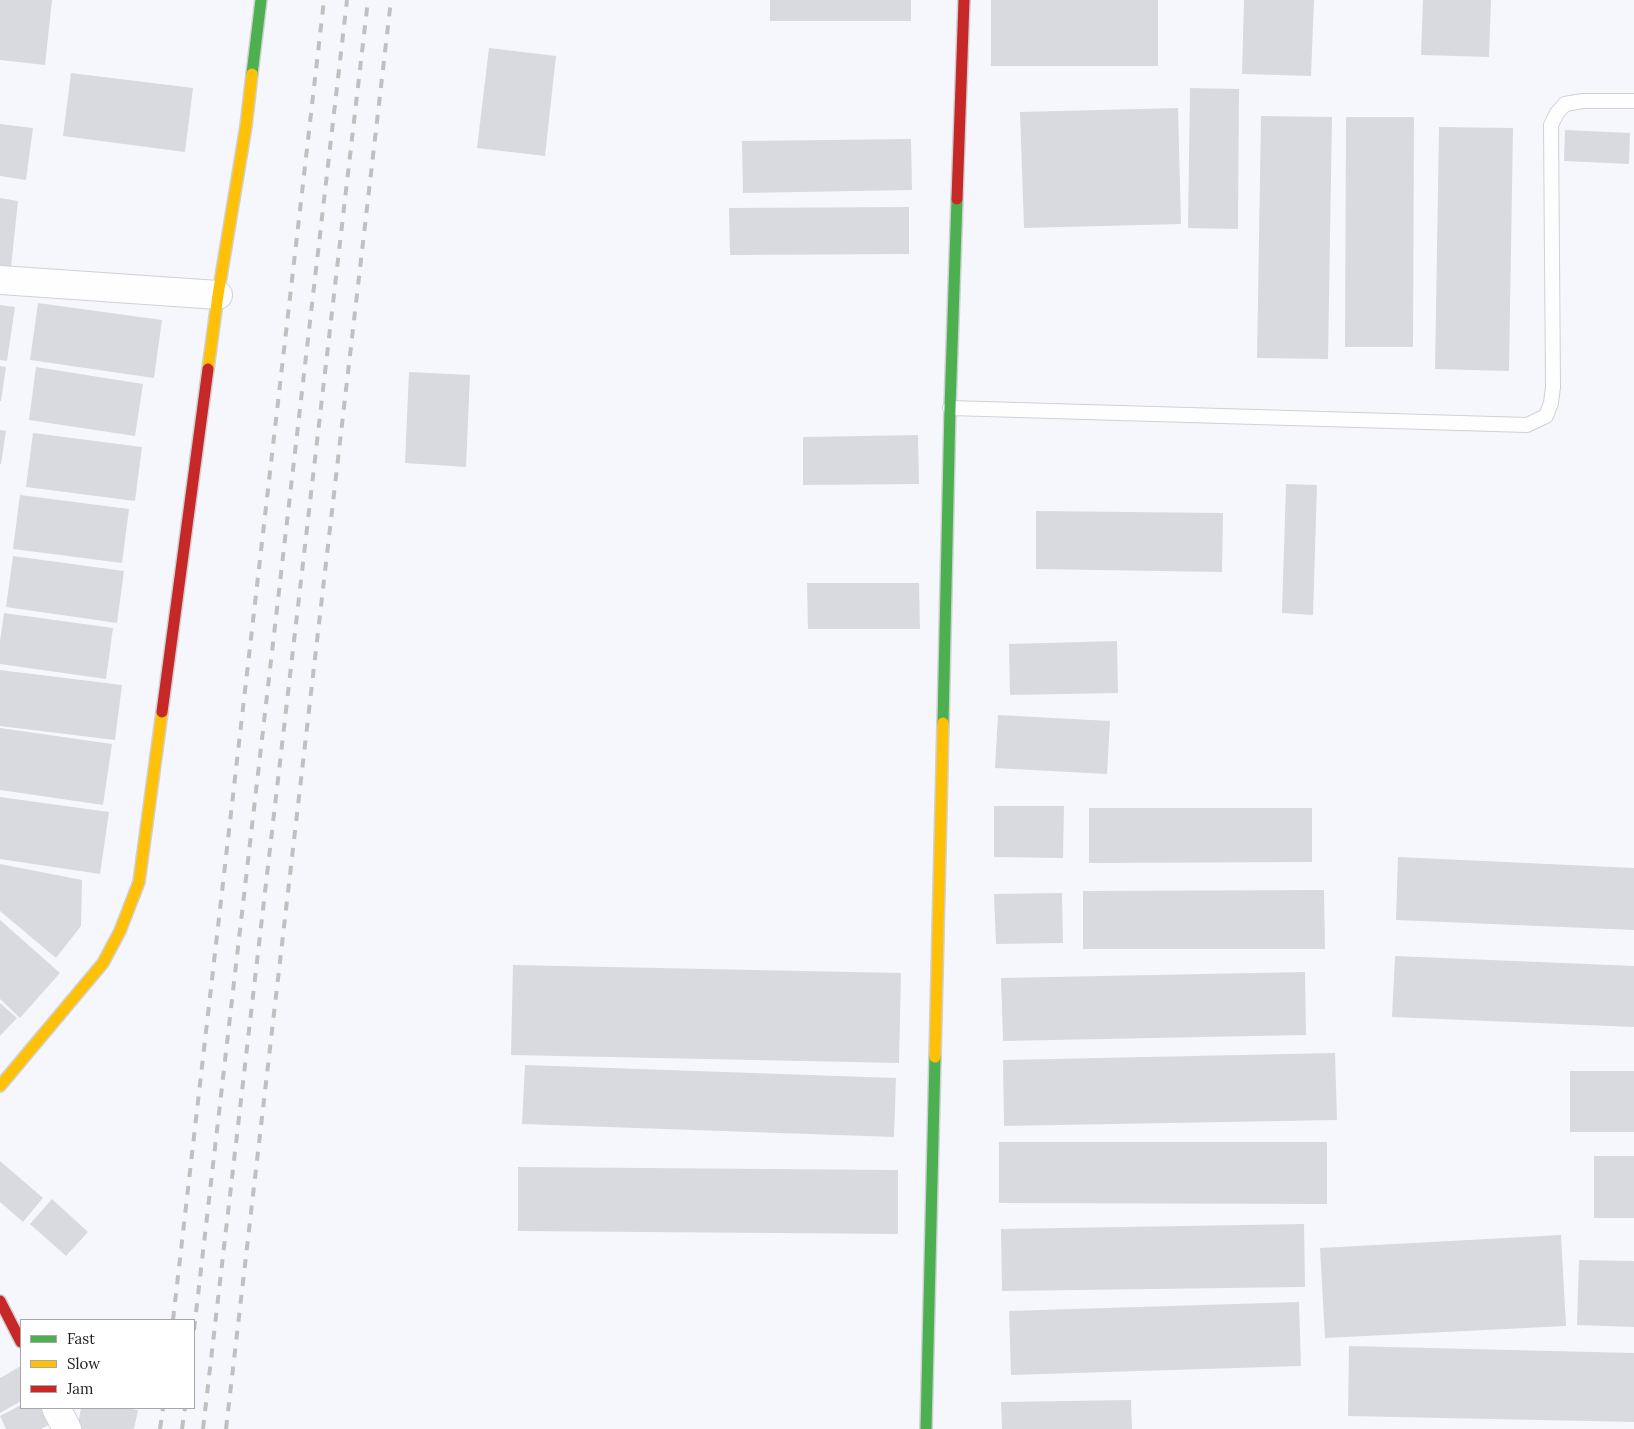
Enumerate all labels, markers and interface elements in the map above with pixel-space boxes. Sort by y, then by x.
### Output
legend [20,1319,195,1409]
text: Fast [67,1329,95,1348]
text: Slow [67,1354,100,1373]
text: Jam [67,1379,94,1398]

